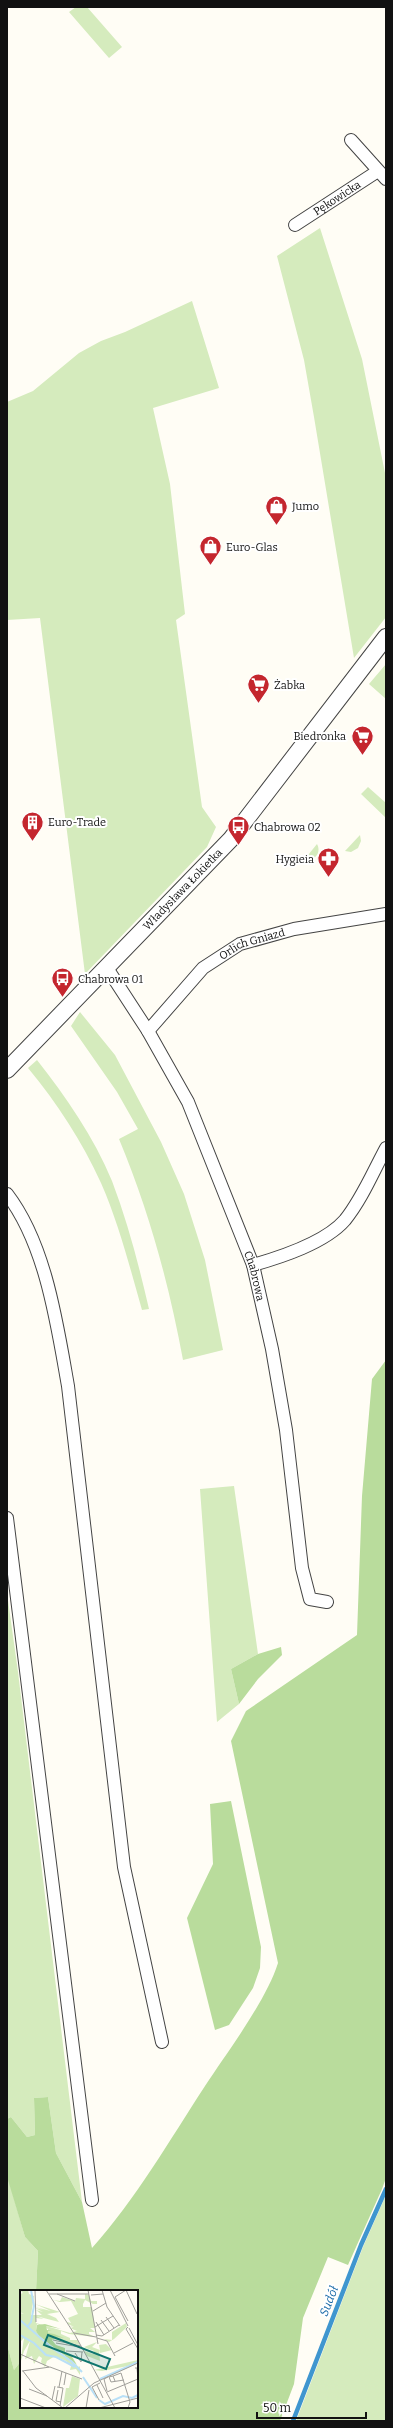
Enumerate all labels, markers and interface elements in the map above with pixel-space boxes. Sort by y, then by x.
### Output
street label: Pękowicka [311,178,363,218]
shop icon: Jumo [264,493,290,526]
place label: Jumo [291,500,319,513]
shop icon: Euro-Glas [197,534,223,567]
place label: Euro-Glas [226,541,278,554]
supermarket icon: Żabka [245,672,271,705]
place label: Żabka [274,678,305,692]
supermarket icon: Biedronka [349,723,375,756]
place label: Biedronka [293,730,346,743]
building icon: Euro-Trade [20,809,46,842]
bus stop icon: Chabrowa 02 [226,814,252,847]
place label: Euro-Trade [48,816,106,829]
place label: Chabrowa 02 [254,821,321,834]
street label: Władysława Łokietka [140,846,225,932]
pharmacy icon: Hygieia [316,846,342,879]
place label: Hygieia [276,853,314,866]
street label: Orlich Gniazd [217,925,287,962]
bus stop icon: Chabrowa 01 [49,966,75,999]
place label: Chabrowa 01 [78,973,144,986]
street label: Chabrowa [241,1249,267,1302]
water label: Sudół [317,2284,341,2318]
inset map [20,2290,138,2408]
scale bar [257,2394,366,2420]
text: 50 m [263,2401,292,2415]

